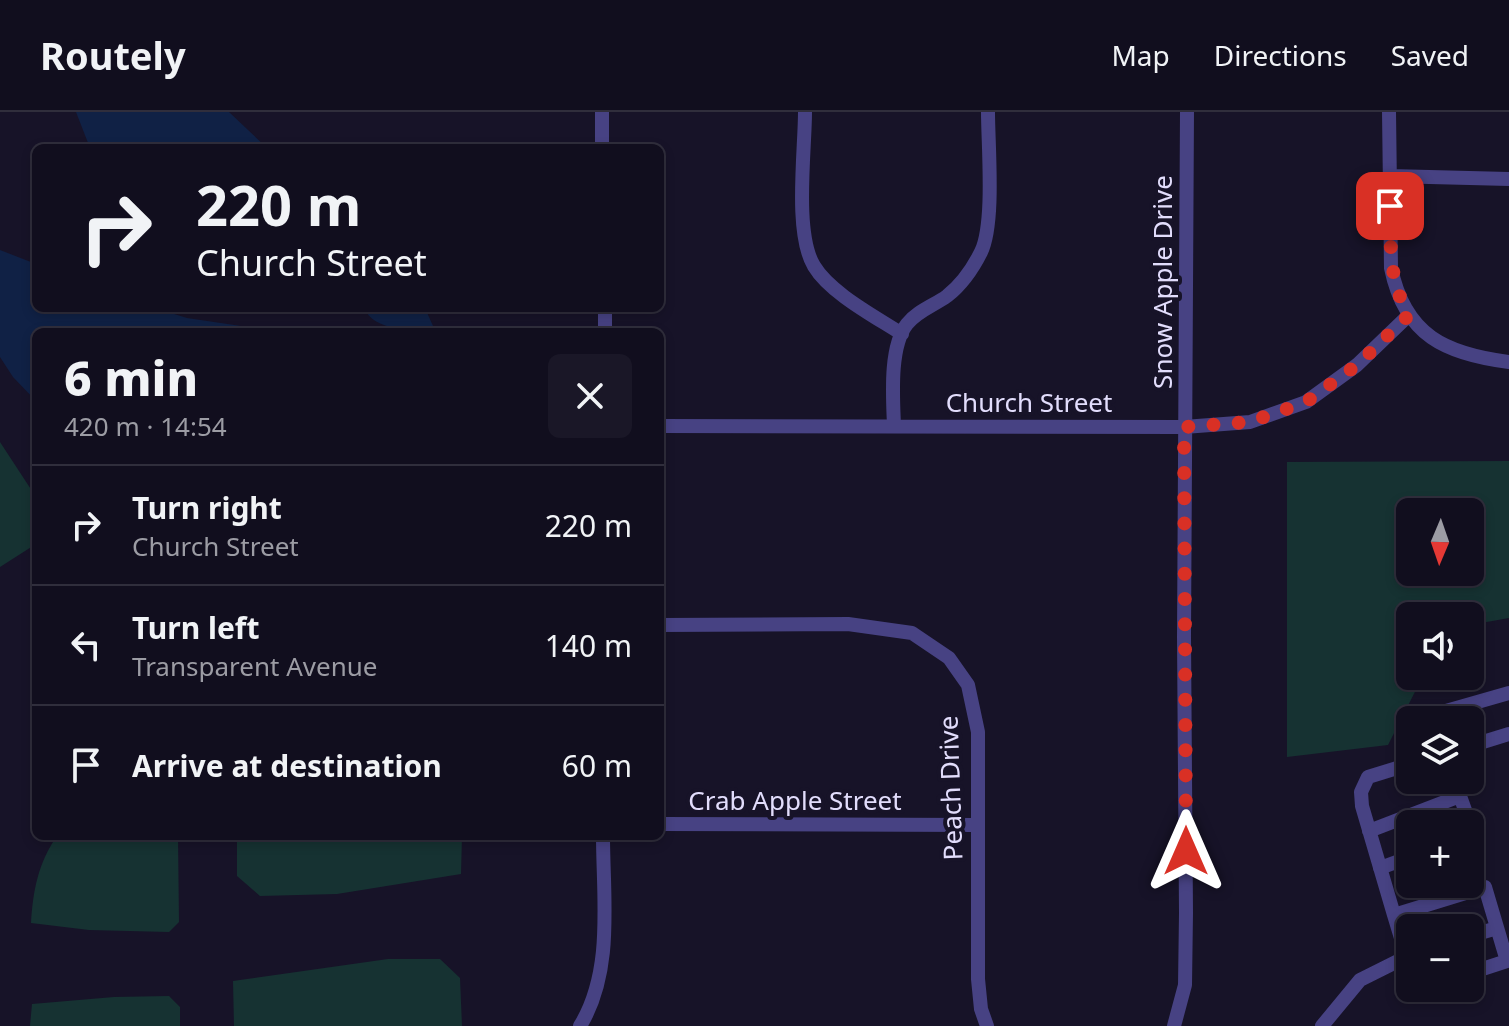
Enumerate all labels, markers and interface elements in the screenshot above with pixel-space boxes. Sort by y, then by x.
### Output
text: Routely [40,29,186,81]
text: Map [1111,36,1170,74]
text: Directions [1214,36,1347,74]
text: Saved [1391,36,1469,74]
text: 220 m [196,166,361,242]
pin [1356,172,1424,240]
street label: Snow Apple Drive [1144,175,1180,389]
icon: right [64,176,168,280]
icon: arrive [1368,184,1412,228]
text: Church Street [196,238,427,287]
text: 6 min [64,345,198,410]
button: close [548,354,632,438]
street label: Church Street [946,384,1112,420]
text: 420 m · 14:54 [64,408,227,444]
text: Turn right [132,487,282,528]
north arrow [1396,498,1484,586]
map controls [1396,498,1484,1002]
icon: right [64,503,108,547]
text: 220 m [545,505,632,546]
text: Church Street [132,528,299,564]
button: sound [1396,602,1484,690]
text: Turn left [132,607,260,648]
icon: left [64,623,108,667]
text: 140 m [545,625,632,666]
text: Transparent Avenue [132,648,377,684]
button: layers [1396,706,1484,794]
street label: Peach Drive [929,715,971,861]
icon: arrive [64,743,108,787]
text: Arrive at destination [132,745,442,786]
text: 60 m [562,745,632,786]
street label: Crab Apple Street [688,782,902,818]
position arrow [1144,809,1228,893]
button: + [1396,810,1484,898]
button: − [1396,914,1484,1002]

